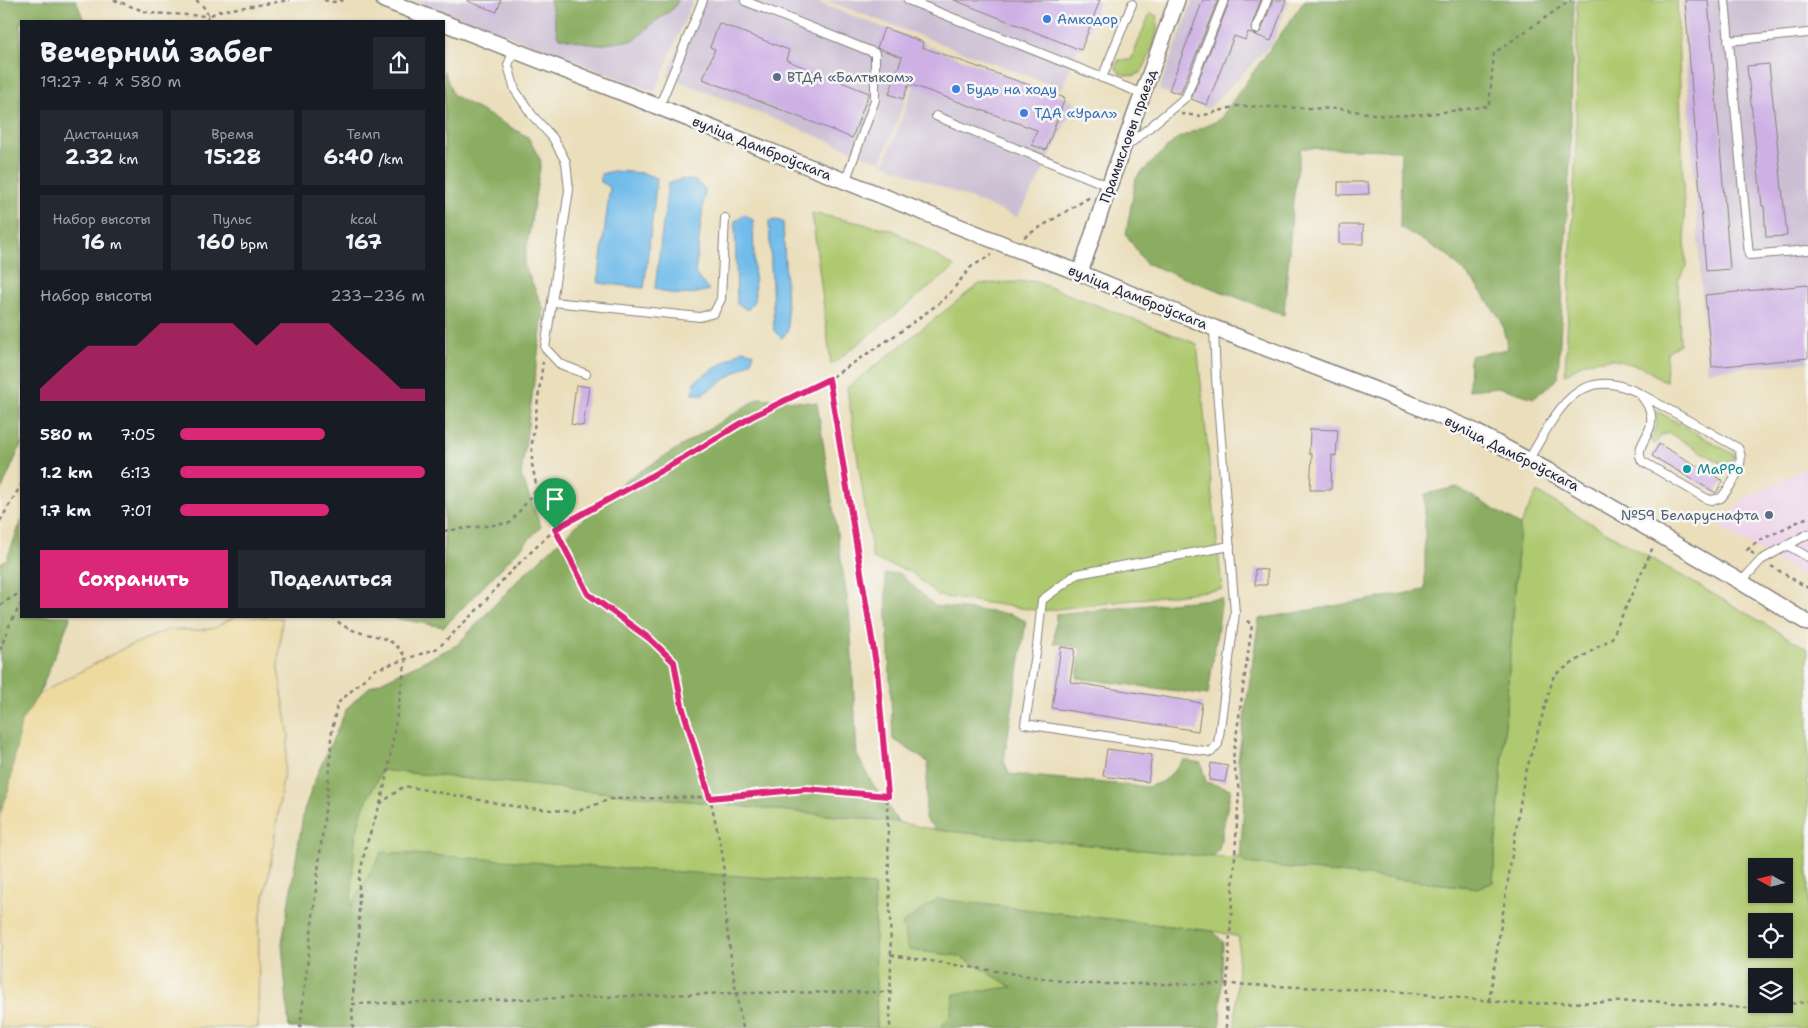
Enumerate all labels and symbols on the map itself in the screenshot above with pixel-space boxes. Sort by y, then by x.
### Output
place label: Амкодор [1057,10,1118,28]
marker: Амкодор [1041,13,1053,25]
street label: Прамысловы праезд [1095,67,1161,205]
place label: ВТДА «Балтыком» [787,68,914,86]
marker: ВТДА «Балтыком» [771,71,783,83]
place label: Будь на ходу [966,80,1057,98]
marker: Будь на ходу [950,83,962,95]
place label: ТДА «Урал» [1034,104,1117,122]
marker: ТДА «Урал» [1018,107,1030,119]
street label: вуліца Дамброўскага [690,112,835,184]
street label: вуліца Дамброўскага [1066,261,1211,333]
street label: вуліца Дамброўскага [1442,411,1583,495]
place label: МаРРо [1697,460,1744,478]
marker: МаРРо [1681,463,1693,475]
pin [534,478,576,529]
place label: №59 Беларуснафта [1621,506,1759,524]
marker: №59 Беларуснафта [1763,509,1775,521]
north arrow [1748,858,1792,902]

